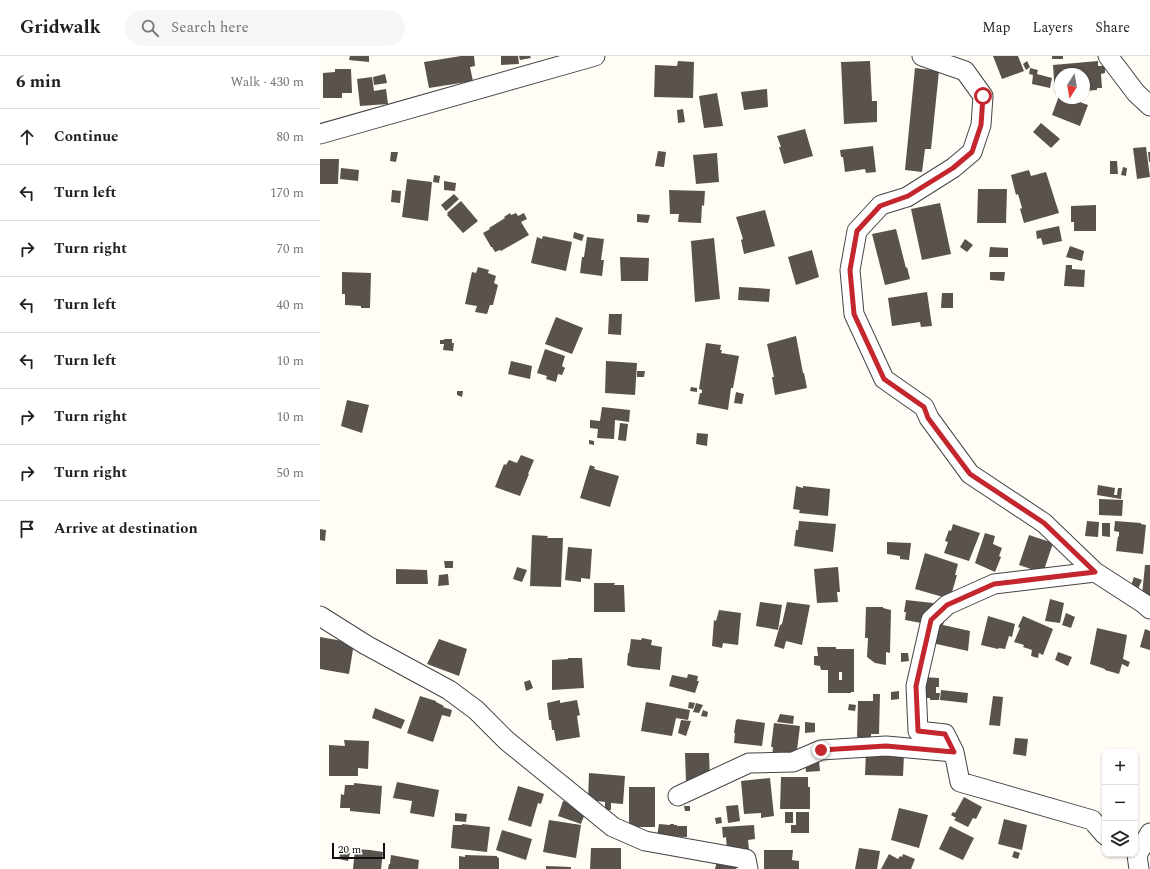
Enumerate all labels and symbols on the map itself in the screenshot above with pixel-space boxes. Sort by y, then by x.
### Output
north arrow [1054,68,1090,104]
route start [974,87,992,105]
route end [812,741,830,759]
scale bar [332,841,385,860]

